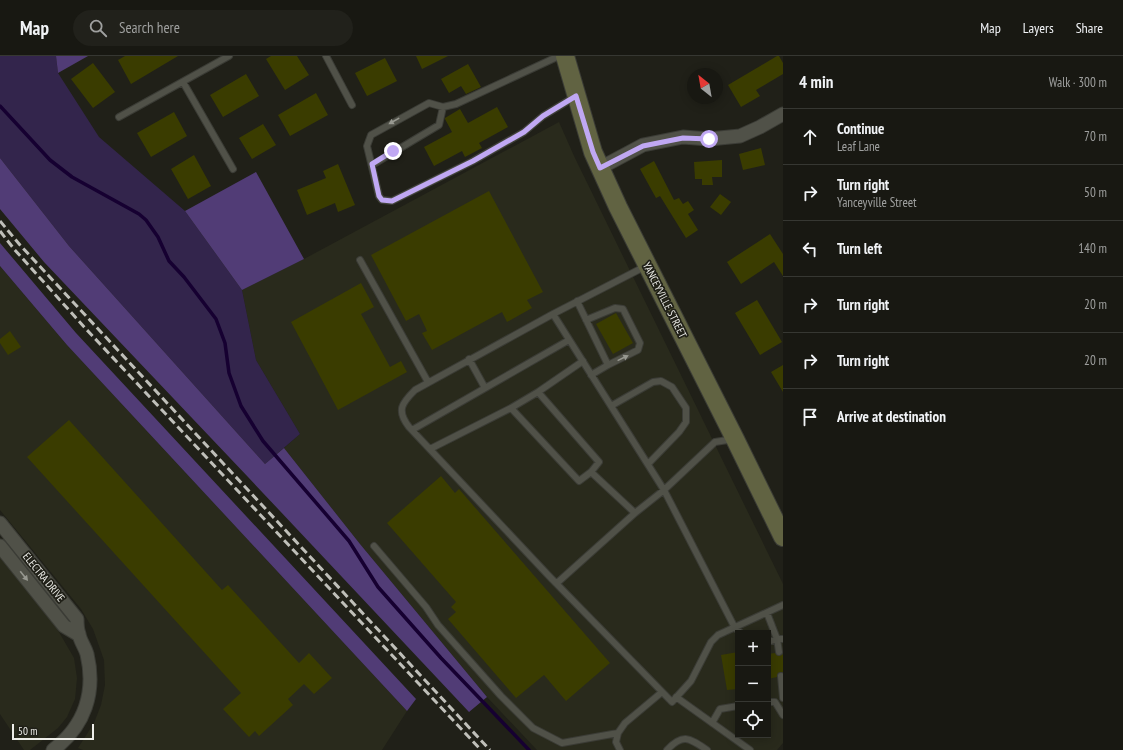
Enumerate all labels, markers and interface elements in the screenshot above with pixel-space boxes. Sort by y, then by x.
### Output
search box [73,10,353,46]
text: Map [20,16,49,40]
icon: search [87,17,109,39]
text: Search here [119,18,180,37]
text: Map [980,19,1001,37]
text: Layers [1023,19,1054,37]
text: Share [1076,19,1103,37]
north arrow [687,68,723,104]
text: 4 min [799,71,833,93]
text: Walk · 300 m [1049,74,1107,91]
one-way arrow [389,118,400,125]
text: Continue [837,119,884,138]
icon: ahead [799,126,821,148]
text: 70 m [1084,128,1107,145]
route start [700,130,718,148]
text: Leaf Lane [837,138,880,155]
route end [384,142,402,160]
text: Turn right [837,175,889,194]
icon: right [799,182,821,204]
text: 50 m [1084,184,1107,201]
text: Yanceyville Street [837,194,917,211]
icon: left [799,238,821,260]
text: Turn left [837,239,882,258]
text: 140 m [1078,240,1107,257]
street label: YANCEYVILLE STREET [640,260,690,340]
icon: right [799,294,821,316]
text: Turn right [837,295,889,314]
text: 20 m [1084,296,1107,313]
icon: right [799,350,821,372]
text: Turn right [837,351,889,370]
text: 20 m [1084,352,1107,369]
one-way arrow [618,355,629,361]
icon: arrive [799,406,821,428]
text: Arrive at destination [837,407,946,426]
street label: ELECTRA DRIVE [20,550,68,605]
one-way arrow [20,571,29,582]
map controls [735,630,771,738]
button: + [735,630,771,666]
button: − [735,666,771,702]
button: locate [735,702,771,738]
scale bar [12,722,94,741]
text: 50 m [18,724,37,738]

